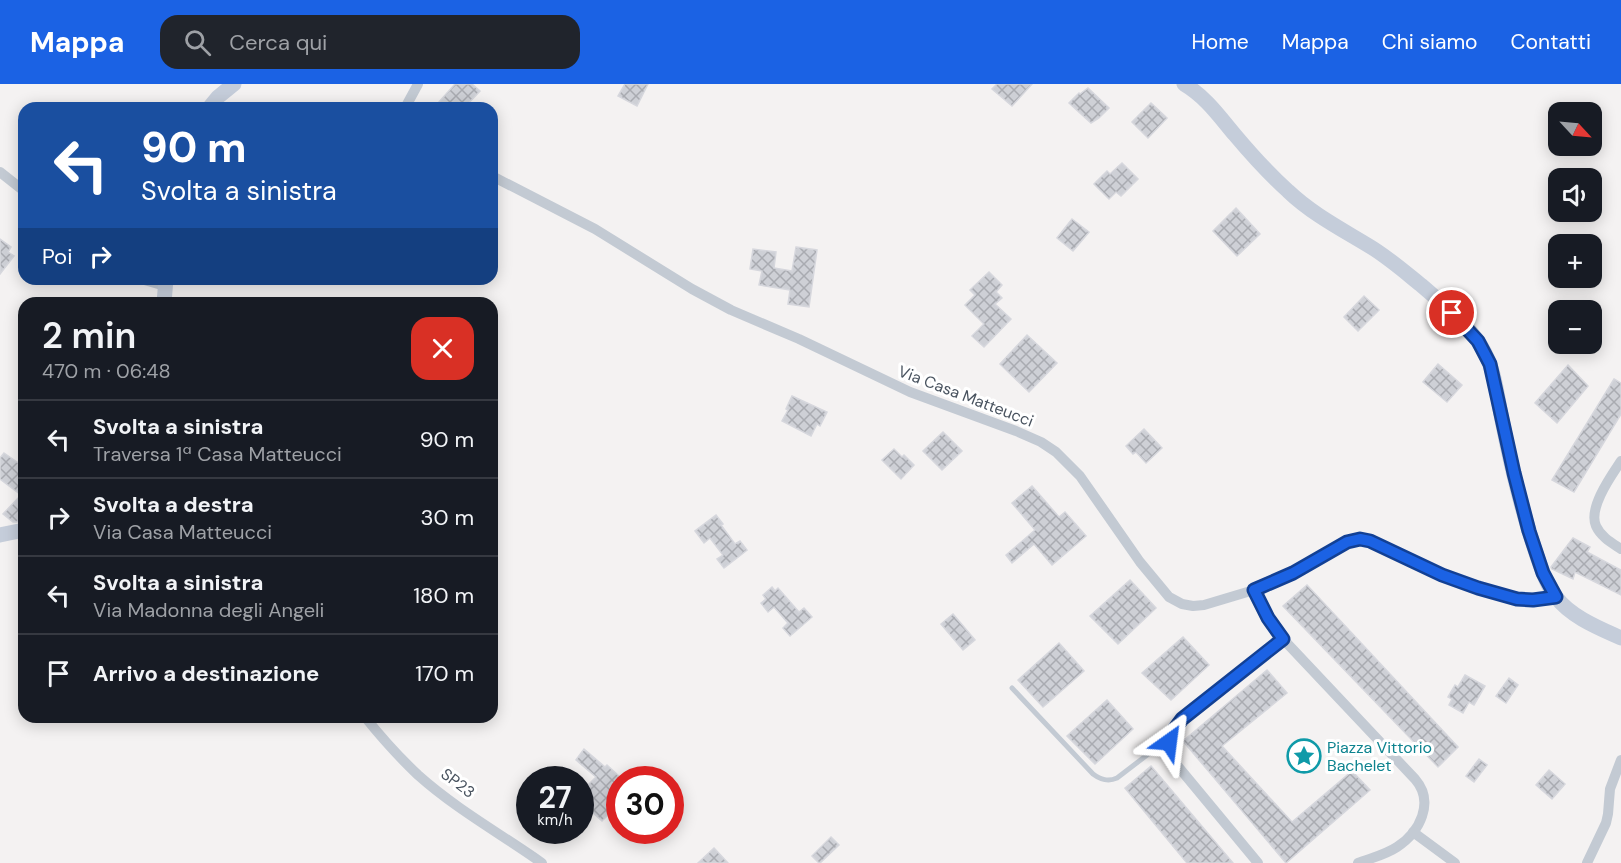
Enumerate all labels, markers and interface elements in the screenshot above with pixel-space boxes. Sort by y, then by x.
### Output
search box [160,15,580,69]
text: Mappa [30,24,124,61]
icon: search [181,26,214,59]
text: Cerca qui [229,28,327,57]
text: Home [1191,28,1249,56]
text: Mappa [1282,28,1349,56]
text: Chi siamo [1382,28,1478,56]
text: Contatti [1511,28,1591,56]
north arrow [1548,102,1602,156]
map controls [1548,102,1602,354]
text: 90 m [141,120,247,175]
icon: left [42,126,120,204]
button: sound [1548,168,1602,222]
text: Svolta a sinistra [141,173,337,208]
button: + [1548,234,1602,288]
icon: right [84,240,117,273]
text: Poi [42,242,72,271]
pin [1426,287,1477,338]
icon: arrive [1435,296,1468,329]
button: − [1548,300,1602,354]
text: 2 min [42,312,136,359]
button: close [411,317,474,380]
text: 470 m · 06:48 [42,358,171,384]
street label: Via Casa Matteucci [895,361,1037,431]
text: Svolta a sinistra [93,412,263,441]
icon: left [42,423,75,456]
text: 90 m [420,425,474,454]
text: Traversa 1ª Casa Matteucci [93,441,342,467]
text: Svolta a destra [93,490,254,519]
icon: right [42,501,75,534]
text: 30 m [420,503,474,532]
text: Via Casa Matteucci [93,519,272,545]
text: Svolta a sinistra [93,568,263,597]
icon: left [42,579,75,612]
text: 180 m [413,581,474,610]
text: Via Madonna degli Angeli [93,597,324,623]
icon: arrive [42,657,75,690]
text: Arrivo a destinazione [93,659,319,688]
text: 170 m [415,659,474,688]
position arrow [1137,710,1201,774]
place label: Piazza Vittorio Bachelet [1327,737,1432,776]
place icon: Piazza Vittorio Bachelet [1286,738,1322,774]
street label: SP23 [437,763,479,803]
speed limit sign: 30 [606,766,684,844]
text: 27 [538,778,572,817]
text: km/h [537,810,573,830]

